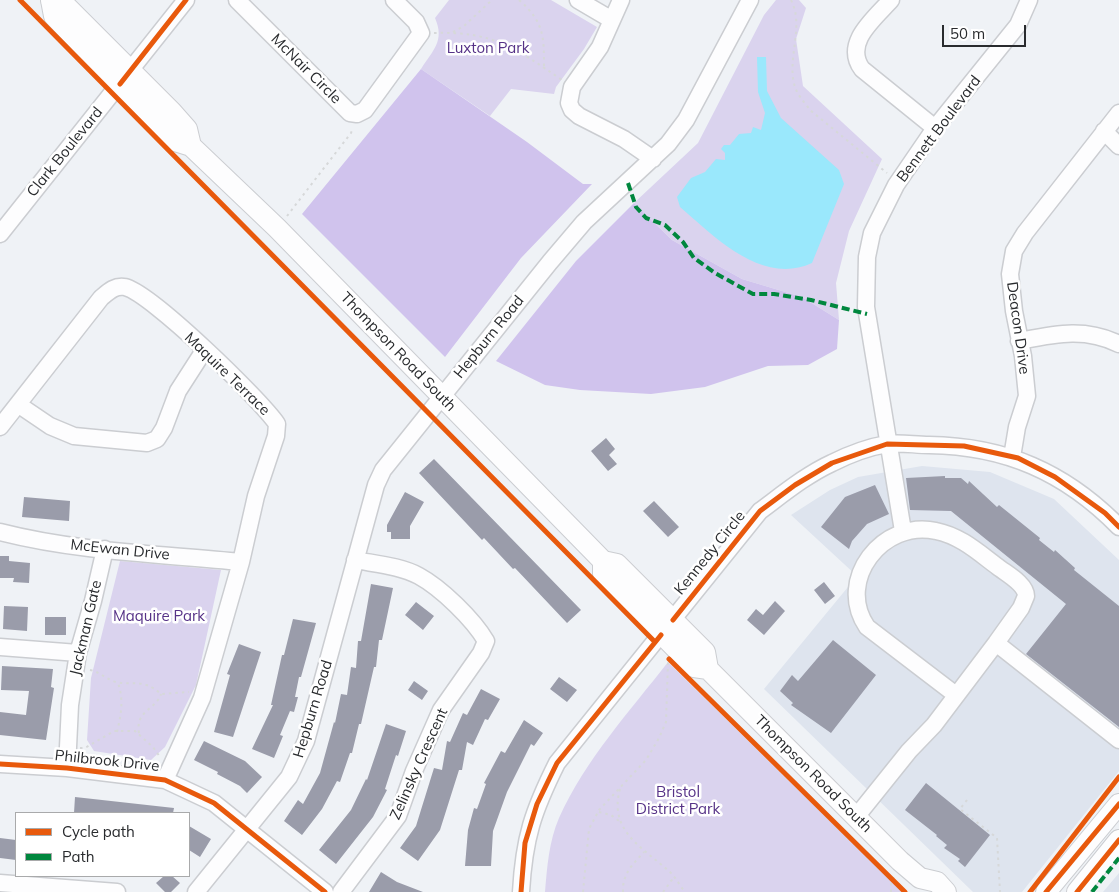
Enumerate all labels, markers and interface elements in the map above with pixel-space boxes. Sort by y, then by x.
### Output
scale bar [944,15,1028,47]
text: 50 m [950,24,985,43]
street label: McNair Circle [267,30,345,108]
park label: Luxton Park [447,39,529,57]
street label: Bennett Boulevard [893,72,985,186]
street label: Clark Boulevard [23,104,107,200]
street label: Deacon Drive [1003,281,1033,375]
street label: Thompson Road South [336,289,460,415]
street label: Hepburn Road [450,292,528,382]
street label: Maquire Terrace [181,329,273,419]
street label: Kennedy Circle [671,508,749,598]
street label: McEwan Drive [69,536,171,564]
street label: Jackman Gate [66,579,106,677]
park label: Maquire Park [113,607,205,625]
street label: Hepburn Road [290,658,336,760]
street label: Zelinsky Crescent [386,705,452,823]
street label: Thompson Road South [751,712,875,836]
street label: Philbrook Drive [54,747,160,775]
park label: Bristol District Park [636,783,720,818]
legend [15,812,190,877]
text: Cycle path [62,822,135,841]
text: Path [62,847,94,866]

